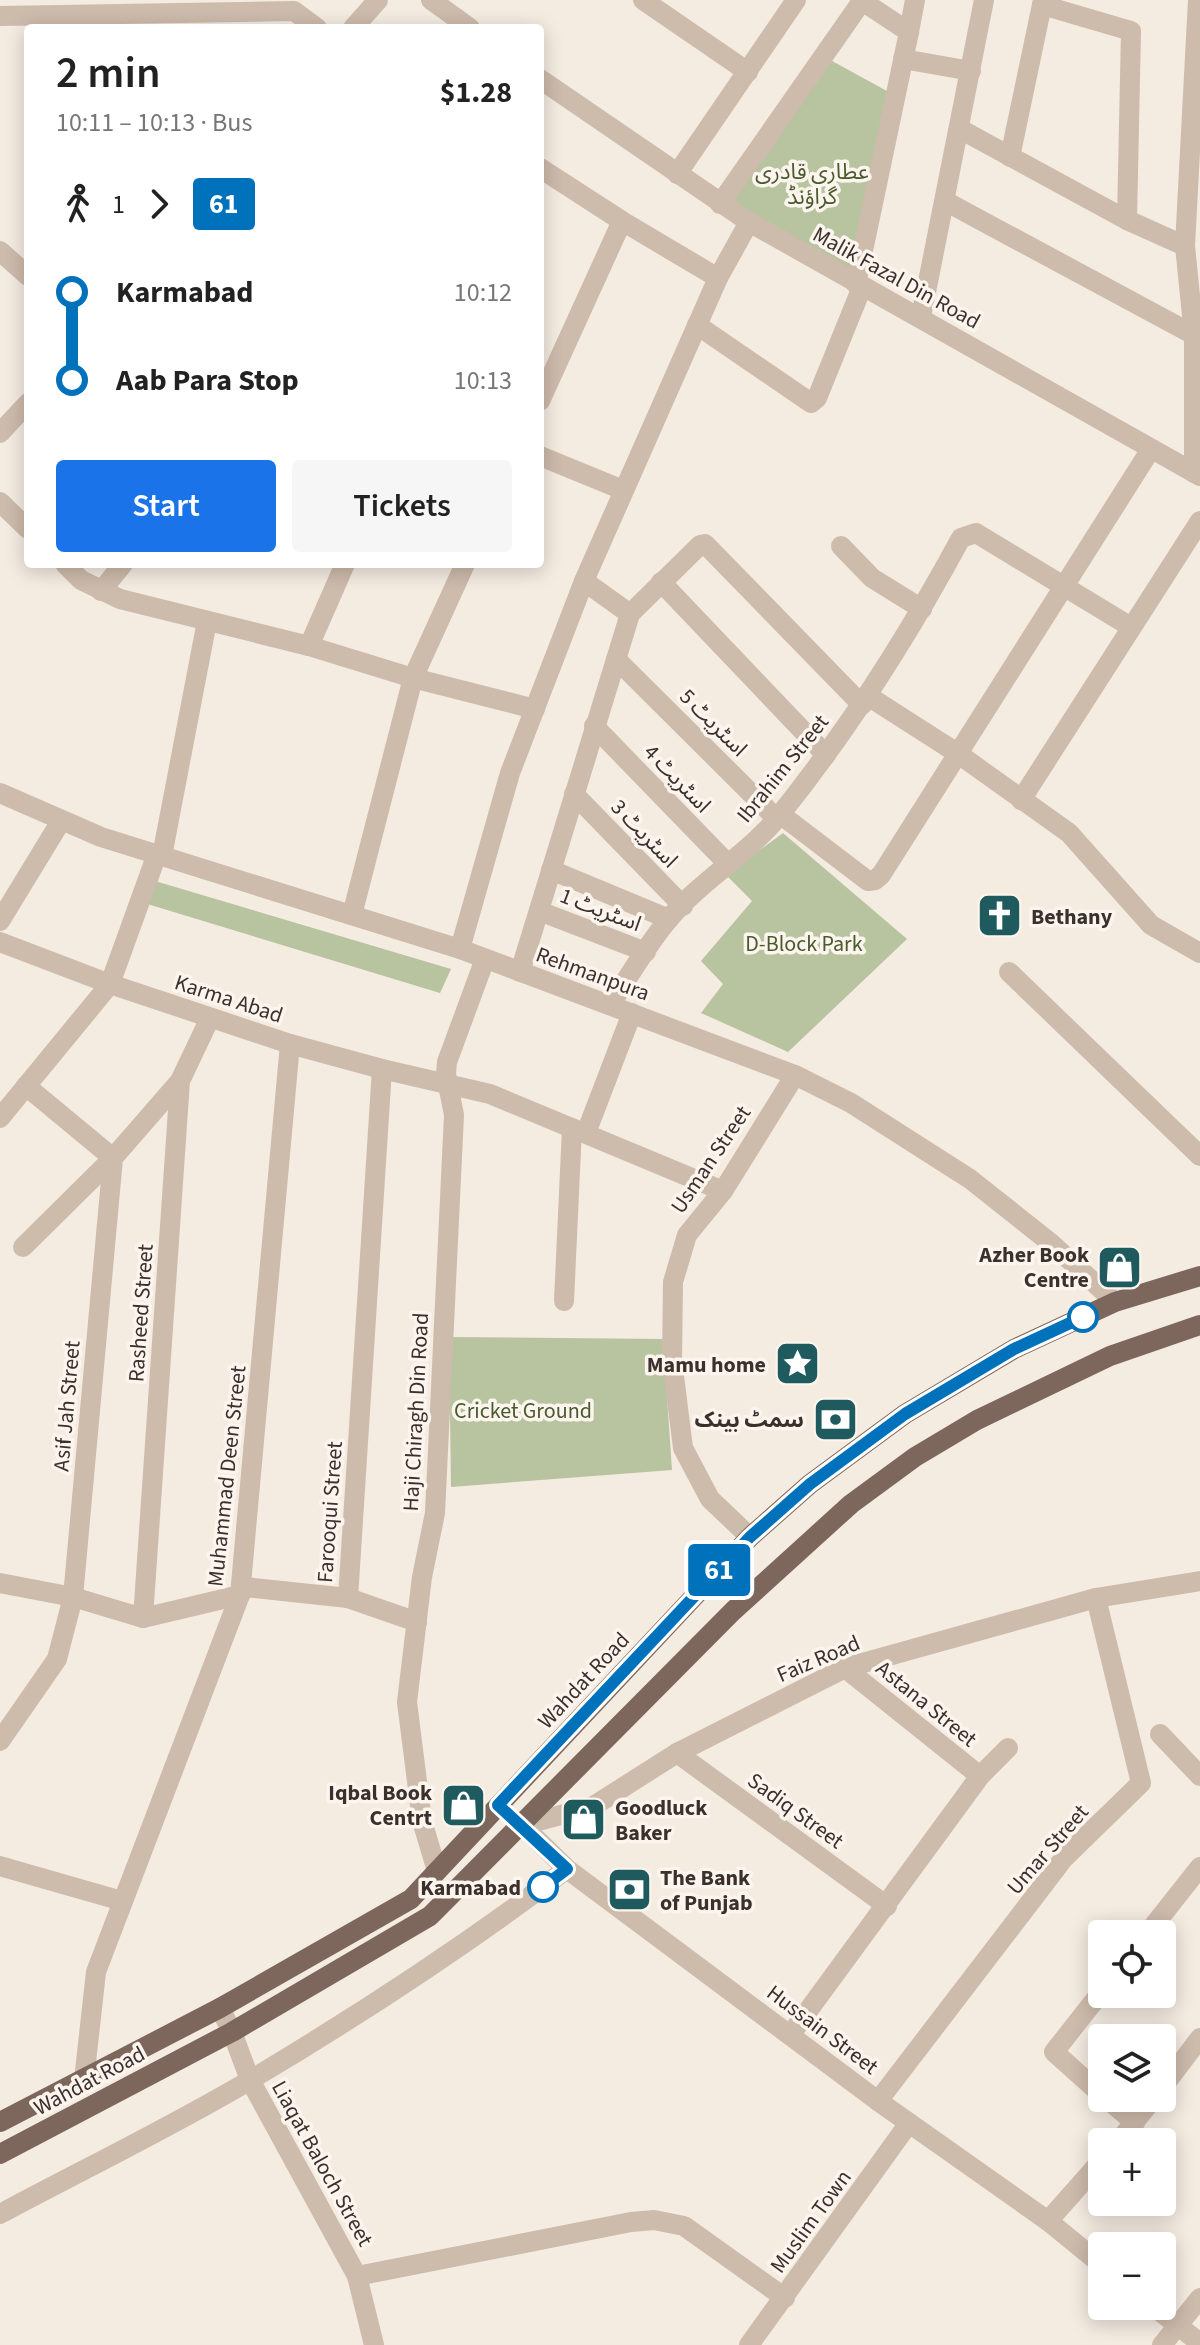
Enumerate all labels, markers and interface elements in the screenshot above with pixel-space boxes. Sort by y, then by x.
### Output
text: 2 min [56,42,161,105]
text: $1.28 [440,71,512,114]
text: 10:11 – 10:13 · Bus [56,104,252,141]
park label: عطاری قادری گراؤنڈ [755,156,869,213]
icon: walk [56,182,100,226]
icon: forward [137,182,181,226]
text: 61 [209,184,239,224]
text: 1 [112,186,125,223]
street label: Malik Fazal Din Road [807,219,986,337]
text: Karmabad [116,271,254,314]
text: 10:12 [454,274,512,311]
text: Aab Para Stop [116,359,299,402]
text: 10:13 [454,362,512,399]
button: Start [56,460,276,552]
button: Tickets [292,460,512,552]
street label: اسٹریٹ 5 [672,681,755,764]
street label: Ibrahim Street [729,707,837,830]
street label: اسٹریٹ 4 [636,737,718,820]
street label: اسٹریٹ 3 [603,792,685,875]
street label: اسٹریٹ 1 [555,880,646,940]
church icon: Bethany [976,892,1024,940]
place label: Bethany [1031,901,1113,933]
park label: D-Block Park [745,928,863,960]
street label: Rehmanpura [531,939,654,1009]
street label: Karma Abad [170,966,287,1032]
street label: Usman Street [663,1099,759,1220]
place label: Azher Book Centre [978,1239,1089,1296]
street label: Rasheed Street [120,1242,162,1383]
shop icon: Azher Book Centre [1096,1243,1144,1291]
unlabelled marker [1068,1302,1098,1332]
street label: Haji Chiragh Din Road [395,1312,437,1512]
street label: Asif Jah Street [45,1339,89,1473]
place icon: Mamu home [773,1340,821,1388]
place label: Mamu home [647,1349,766,1381]
street label: Muhammad Deen Street [199,1363,255,1588]
park label: Cricket Ground [454,1395,592,1427]
bank icon: سمٹ بینک [811,1395,859,1443]
place label: سمٹ بینک [694,1404,804,1436]
street label: Farooqui Street [309,1440,351,1584]
line badge: 61 [683,1544,755,1596]
text: 61 [704,1550,734,1590]
street label: Wahdat Road [530,1625,637,1736]
street label: Faiz Road [772,1627,865,1691]
street label: Astana Street [869,1653,984,1755]
street label: Sadiq Street [741,1765,851,1857]
place label: Iqbal Book Centrt [328,1777,433,1834]
shop icon: Iqbal Book Centrt [439,1781,487,1829]
place label: Goodluck Baker [615,1792,707,1849]
shop icon: Goodluck Baker [560,1796,608,1844]
street label: Umar Street [999,1797,1097,1902]
place label: The Bank of Punjab [660,1862,753,1919]
bank icon: The Bank of Punjab [605,1866,653,1914]
place label: Karmabad [420,1872,521,1904]
marker: Karmabad [528,1872,558,1902]
map controls [1088,1920,1176,2320]
button: locate [1088,1920,1176,2008]
street label: Hussain Street [760,1977,886,2083]
button: layers [1088,2024,1176,2112]
street label: Wahdat Road [28,2038,151,2124]
street label: Liaqat Baloch Street [263,2075,381,2253]
button: + [1088,2128,1176,2216]
street label: Muslim Town [762,2163,859,2280]
button: − [1088,2232,1176,2320]

